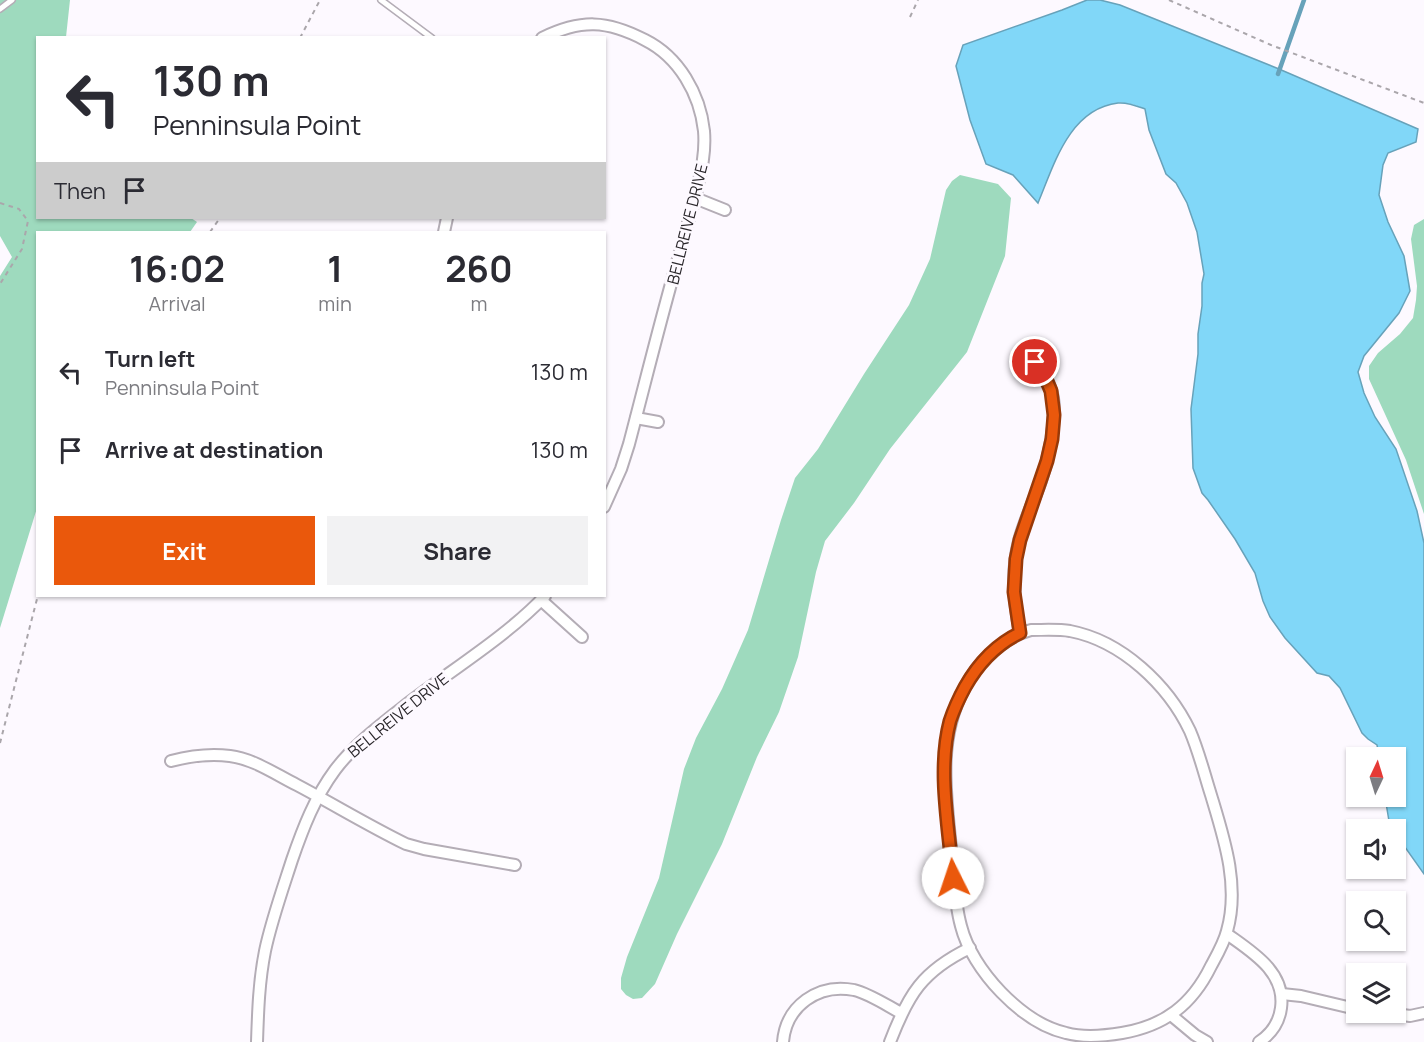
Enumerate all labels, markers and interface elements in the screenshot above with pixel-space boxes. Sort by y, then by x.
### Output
text: 130 m [153,51,270,109]
icon: left [54,60,132,138]
text: Penninsula Point [153,106,361,143]
street label: BELLREIVE DRIVE [661,161,713,287]
icon: arrive [118,174,151,207]
text: Then [54,176,106,206]
text: 16:02 [129,244,225,293]
text: 1 [327,244,343,293]
text: 260 [445,244,513,293]
text: Arrival [149,290,206,317]
text: min [318,290,352,317]
text: m [470,290,487,317]
pin [1009,336,1060,387]
text: Turn left [105,344,195,374]
icon: arrive [1018,345,1051,378]
icon: left [54,356,87,389]
text: 130 m [531,357,588,387]
text: Penninsula Point [105,374,259,401]
icon: arrive [54,434,87,467]
text: Arrive at destination [105,435,323,465]
text: 130 m [531,435,588,465]
button: Exit [54,516,315,585]
button: Share [327,516,588,585]
street label: BELLREIVE DRIVE [343,668,453,762]
north arrow [1346,747,1406,807]
map controls [1346,747,1406,1023]
button: sound [1346,819,1406,879]
position arrow [921,846,985,910]
button: search [1346,891,1406,951]
button: layers [1346,963,1406,1023]

